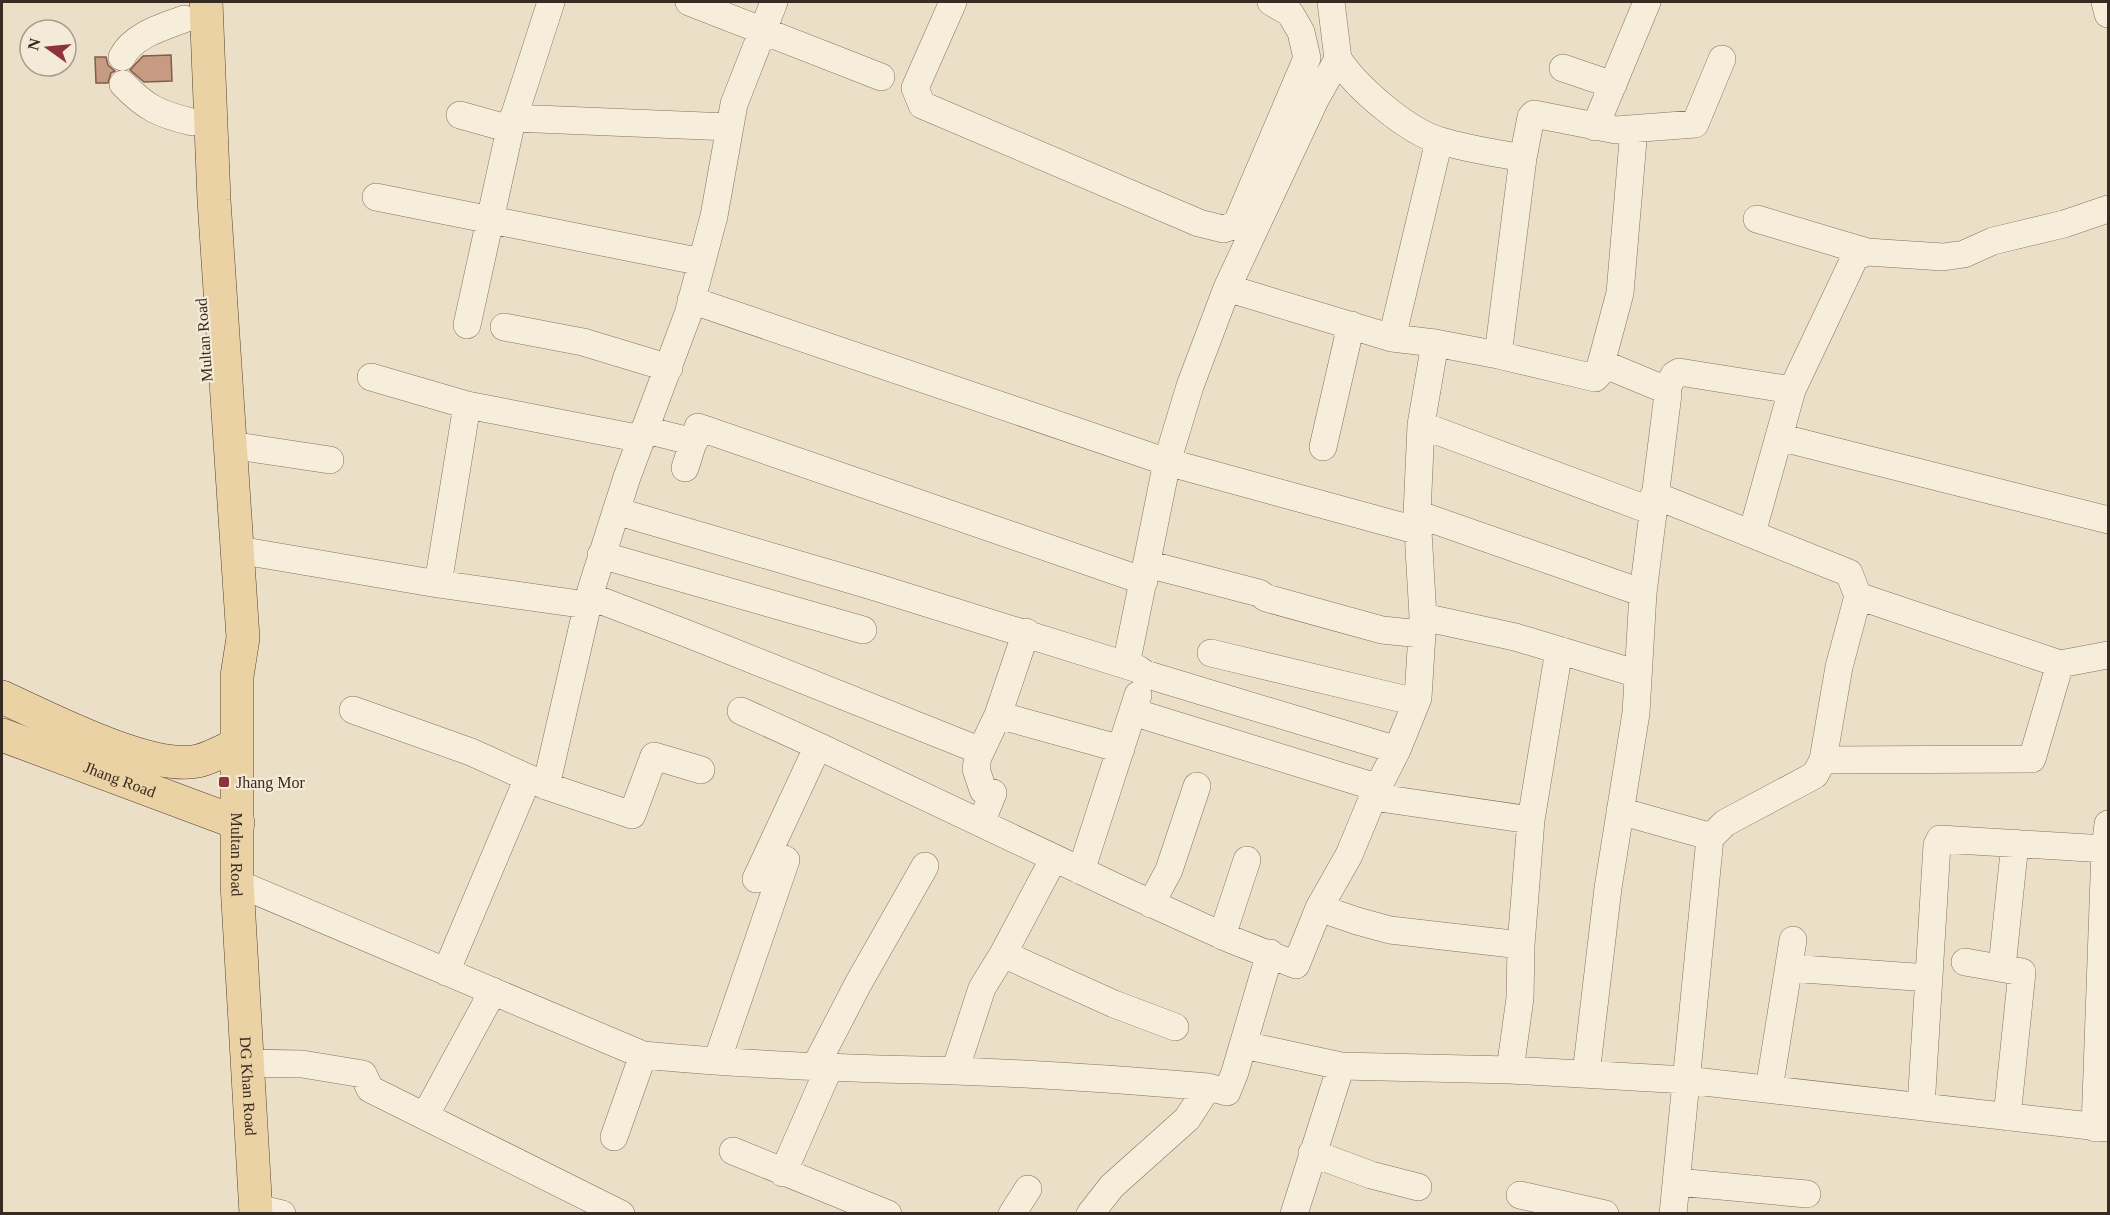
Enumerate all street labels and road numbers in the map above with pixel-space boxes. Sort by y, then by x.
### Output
street label: Multan Road [193,298,215,382]
street label: Jhang Road [82,758,158,800]
street label: Multan Road [228,812,246,897]
street label: DG Khan Road [237,1036,260,1136]

